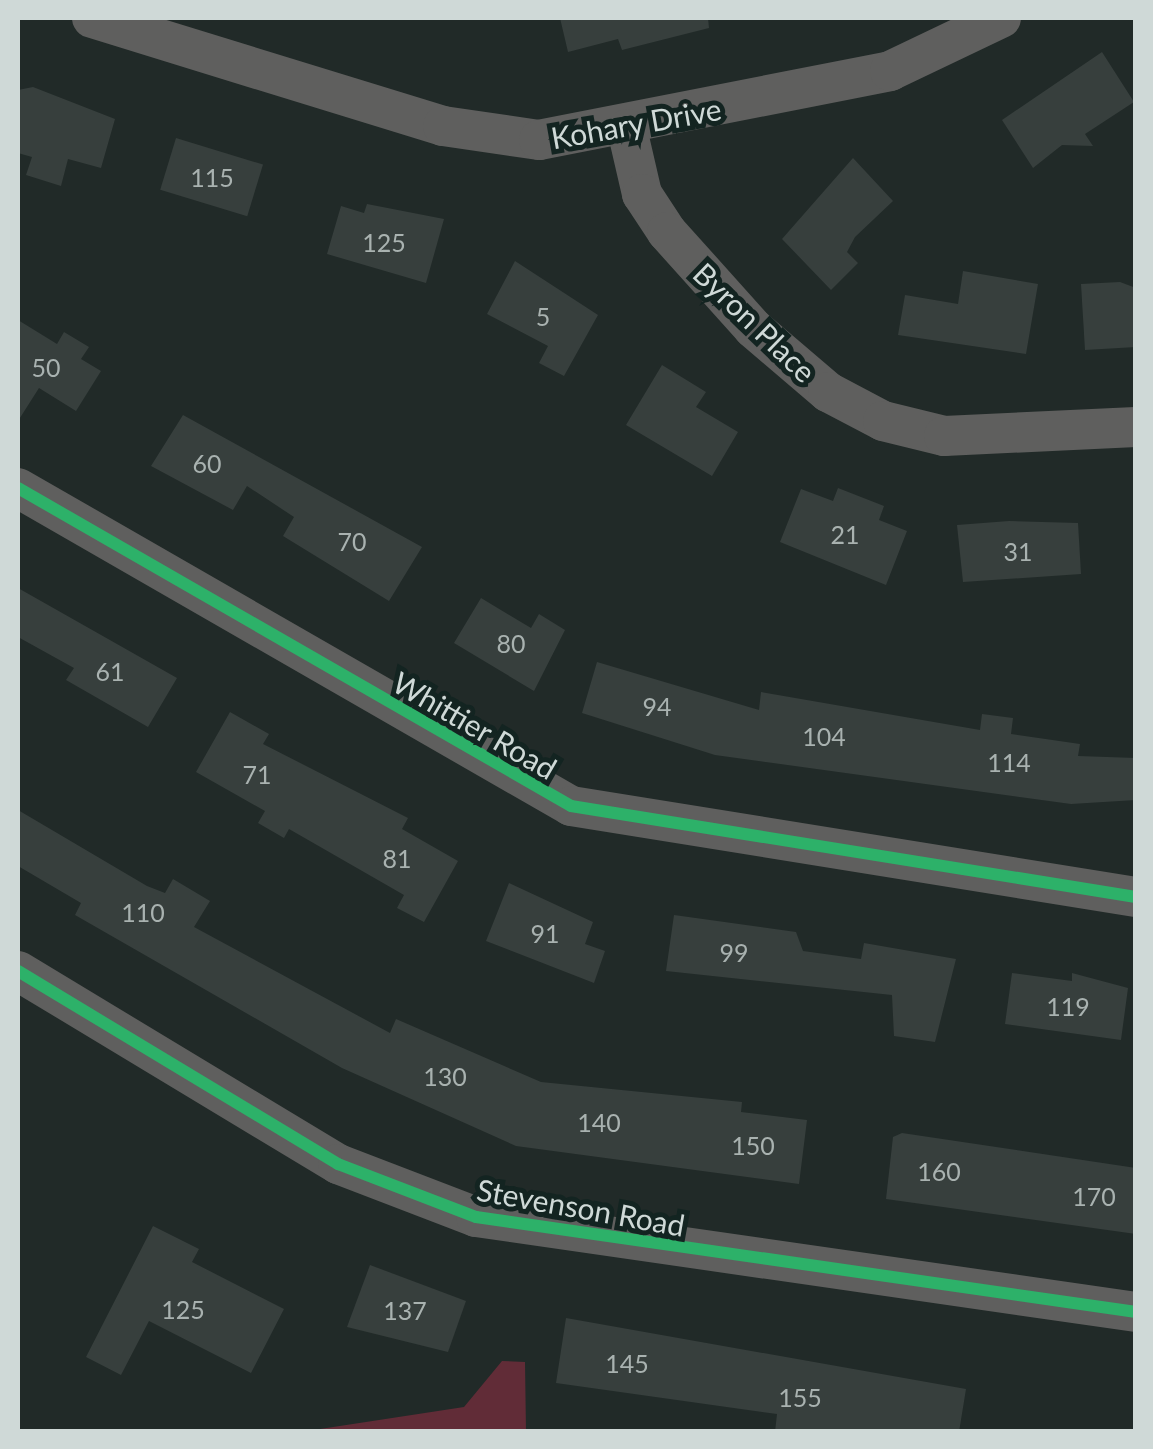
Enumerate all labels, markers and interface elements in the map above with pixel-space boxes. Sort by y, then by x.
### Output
street label: Kohary Drive [548,90,724,156]
house number: 115 [190,162,234,192]
house number: 125 [362,227,406,257]
street label: Byron Place [686,255,824,389]
house number: 5 [536,301,550,331]
house number: 50 [32,352,60,382]
house number: 60 [193,448,221,478]
house number: 21 [831,519,859,549]
house number: 70 [338,526,366,556]
house number: 31 [1004,536,1032,566]
house number: 80 [497,628,525,658]
house number: 61 [96,656,124,686]
street label: Whittier Road [386,663,564,787]
house number: 94 [643,691,671,721]
house number: 104 [802,721,846,751]
house number: 114 [987,747,1031,777]
house number: 71 [243,759,271,789]
house number: 81 [383,843,411,873]
house number: 110 [121,897,165,927]
house number: 91 [531,918,559,948]
house number: 99 [720,937,748,967]
house number: 119 [1046,991,1090,1021]
house number: 130 [423,1061,467,1091]
house number: 140 [577,1107,621,1137]
house number: 150 [731,1130,775,1160]
house number: 160 [917,1156,961,1186]
street label: Stevenson Road [474,1171,688,1243]
house number: 170 [1072,1181,1116,1211]
house number: 125 [161,1294,205,1324]
house number: 137 [383,1295,427,1325]
house number: 145 [605,1348,649,1378]
house number: 155 [778,1382,822,1412]

